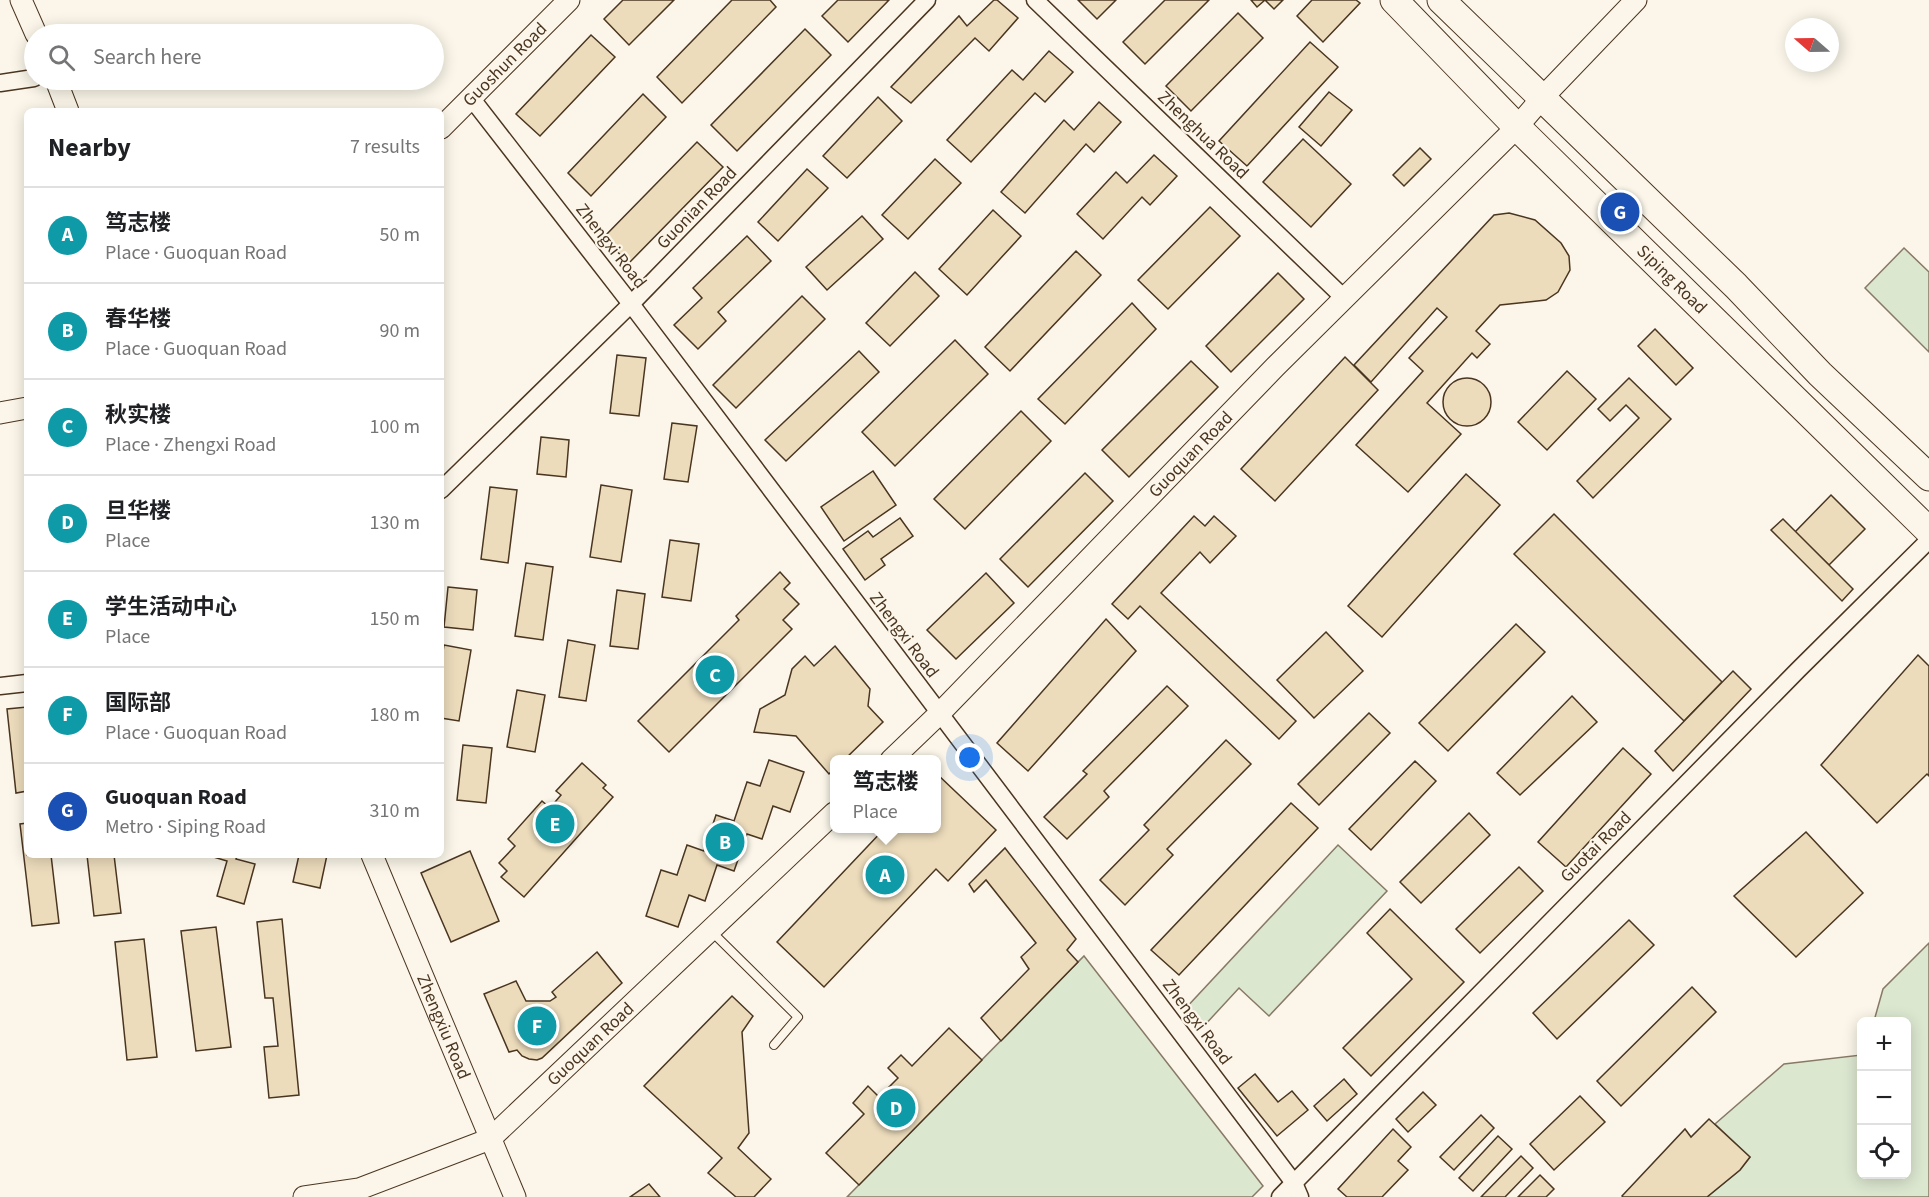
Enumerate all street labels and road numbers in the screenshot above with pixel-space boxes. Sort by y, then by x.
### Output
street label: Guoshun Road [457,17,552,112]
street label: Zhenghua Road [1152,85,1254,185]
street label: Guonian Road [651,161,743,255]
street label: Zhengxi Road [570,198,652,294]
street label: Siping Road [1631,239,1713,319]
street label: Guoquan Road [1143,405,1238,503]
street label: Zhengxi Road [863,587,945,683]
street label: Guotai Road [1555,806,1637,888]
street label: Zhengxiu Road [411,970,477,1083]
street label: Zhengxi Road [1156,974,1238,1070]
street label: Guoquan Road [541,996,639,1091]

